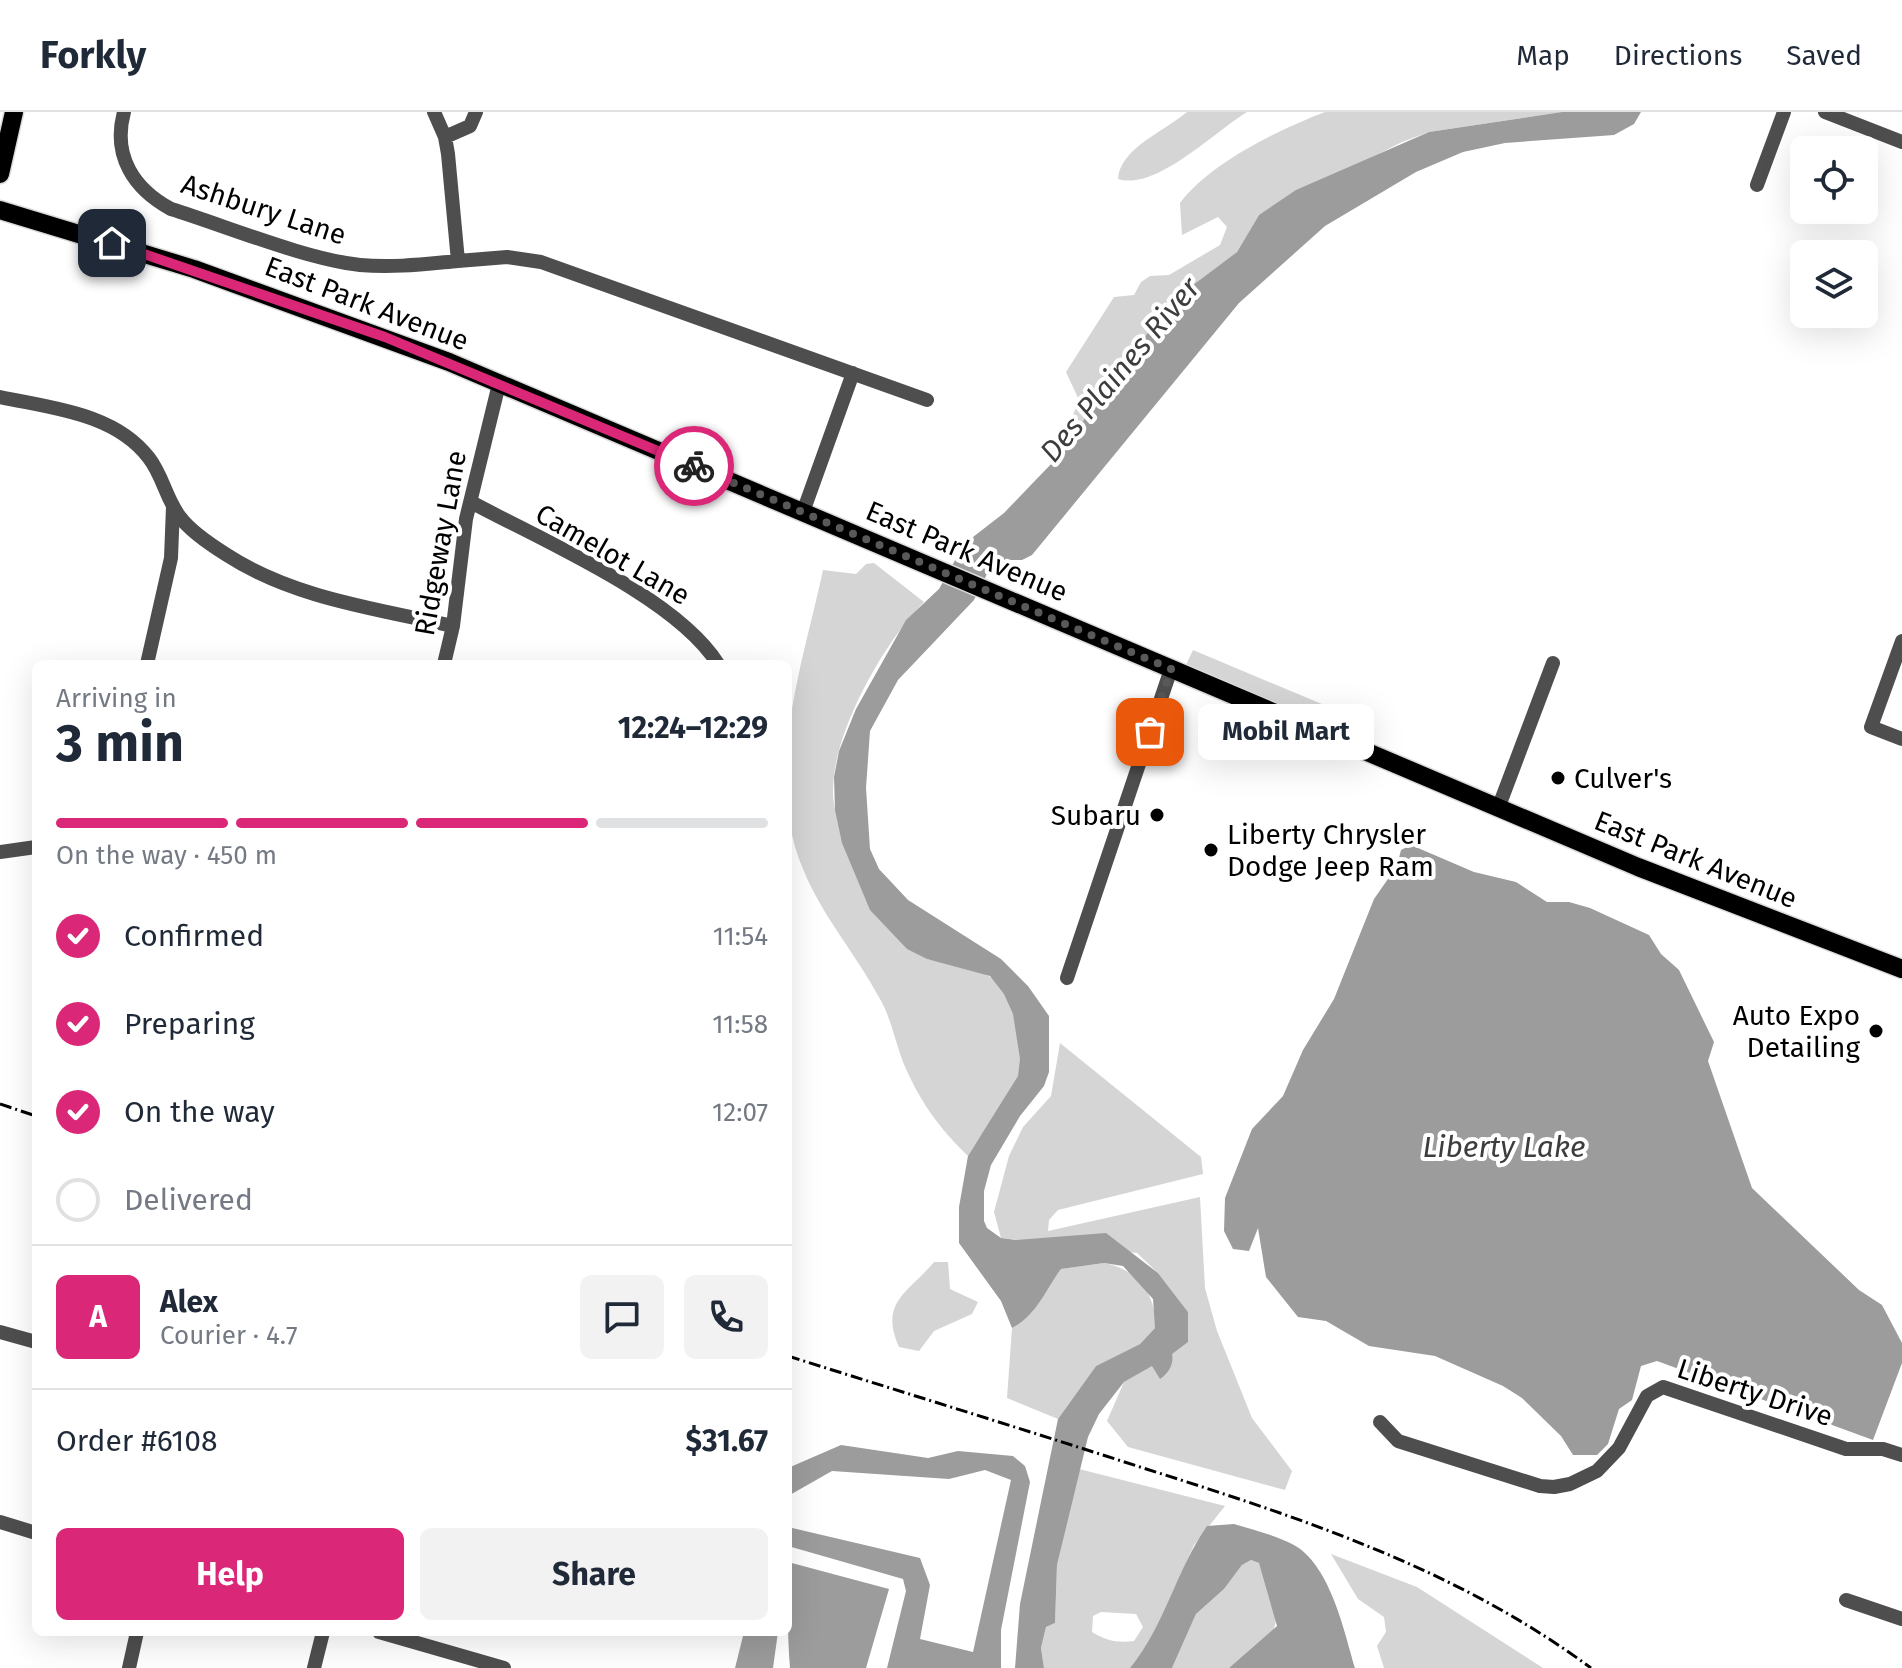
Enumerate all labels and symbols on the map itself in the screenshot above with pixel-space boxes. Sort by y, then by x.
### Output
street label: Ashbury Lane [177,167,350,252]
pin [78,209,146,277]
street label: East Park Avenue [260,249,473,358]
water label: Des Plaines River [1032,269,1209,469]
courier [654,426,734,506]
street label: Ridgeway Lane [408,448,473,638]
street label: East Park Avenue [861,494,1073,609]
street label: Camelot Lane [530,497,696,612]
pin [1116,698,1184,766]
callout: Mobil Mart [1198,704,1374,760]
place label: Culver's [1574,762,1672,795]
marker: Culver's [1549,769,1567,787]
place label: Subaru [1051,799,1141,832]
street label: East Park Avenue [1590,804,1802,915]
marker: Subaru [1148,806,1166,824]
place label: Liberty Chrysler Dodge Jeep Ram [1227,818,1434,883]
marker: Liberty Chrysler Dodge Jeep Ram [1202,841,1220,859]
place label: Auto Expo Detailing [1733,999,1860,1064]
marker: Auto Expo Detailing [1867,1022,1885,1040]
water label: Liberty Lake [1422,1129,1586,1165]
street label: Liberty Drive [1673,1352,1837,1433]

